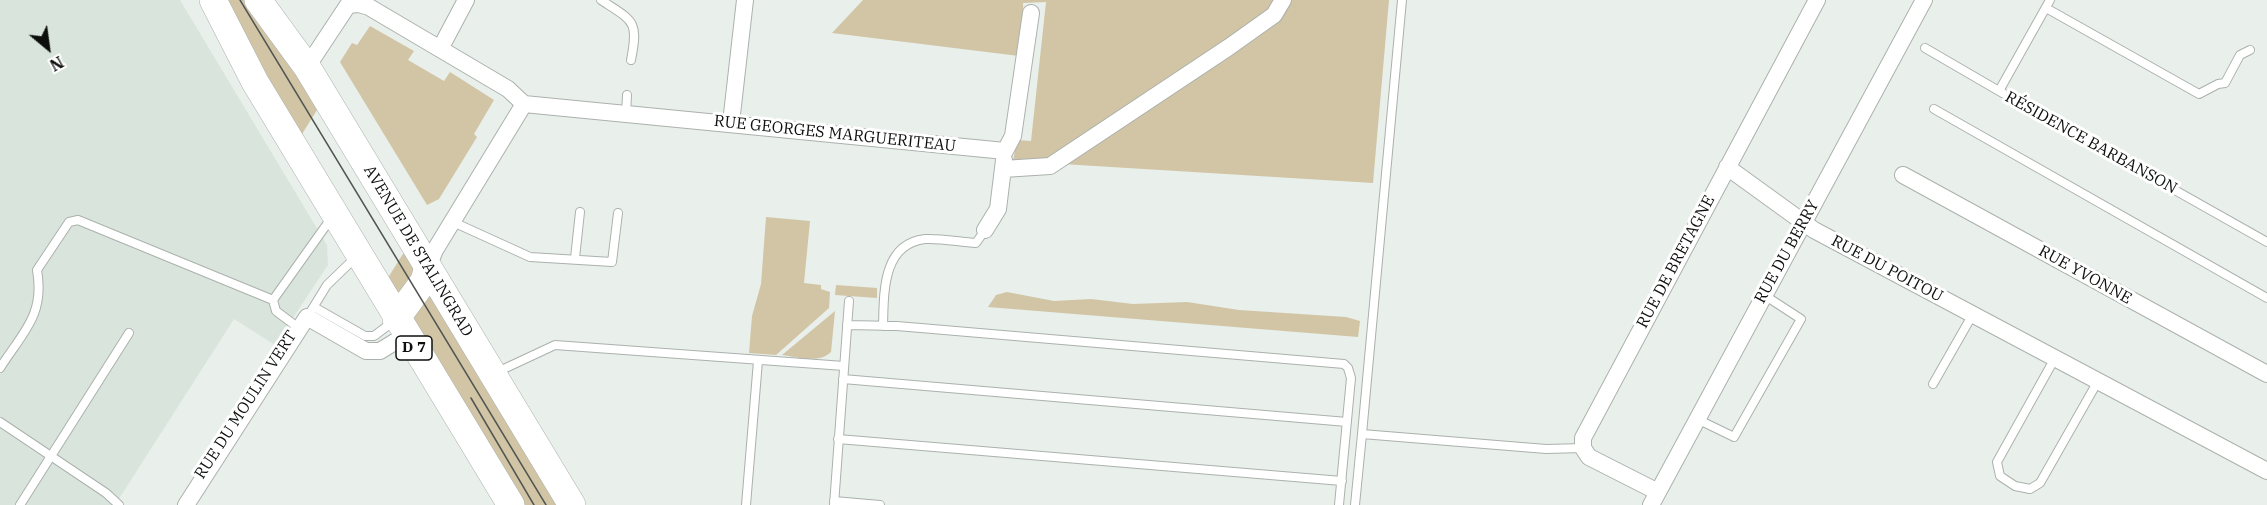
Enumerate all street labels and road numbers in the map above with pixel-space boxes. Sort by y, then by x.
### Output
street label: RÉSIDENCE BARBANSON [2002,88,2180,198]
street label: RUE GEORGES MARGUERITEAU [713,112,957,156]
street label: AVENUE DE STALINGRAD [359,162,477,340]
street label: RUE DE BRETAGNE [1633,192,1719,332]
street label: RUE DU BERRY [1751,197,1823,307]
street label: RUE DU POITOU [1828,232,1946,306]
street label: RUE YVONNE [2035,242,2135,308]
street label: RUE DU MOULIN VERT [191,327,301,483]
road number: D 7 [396,336,432,360]

